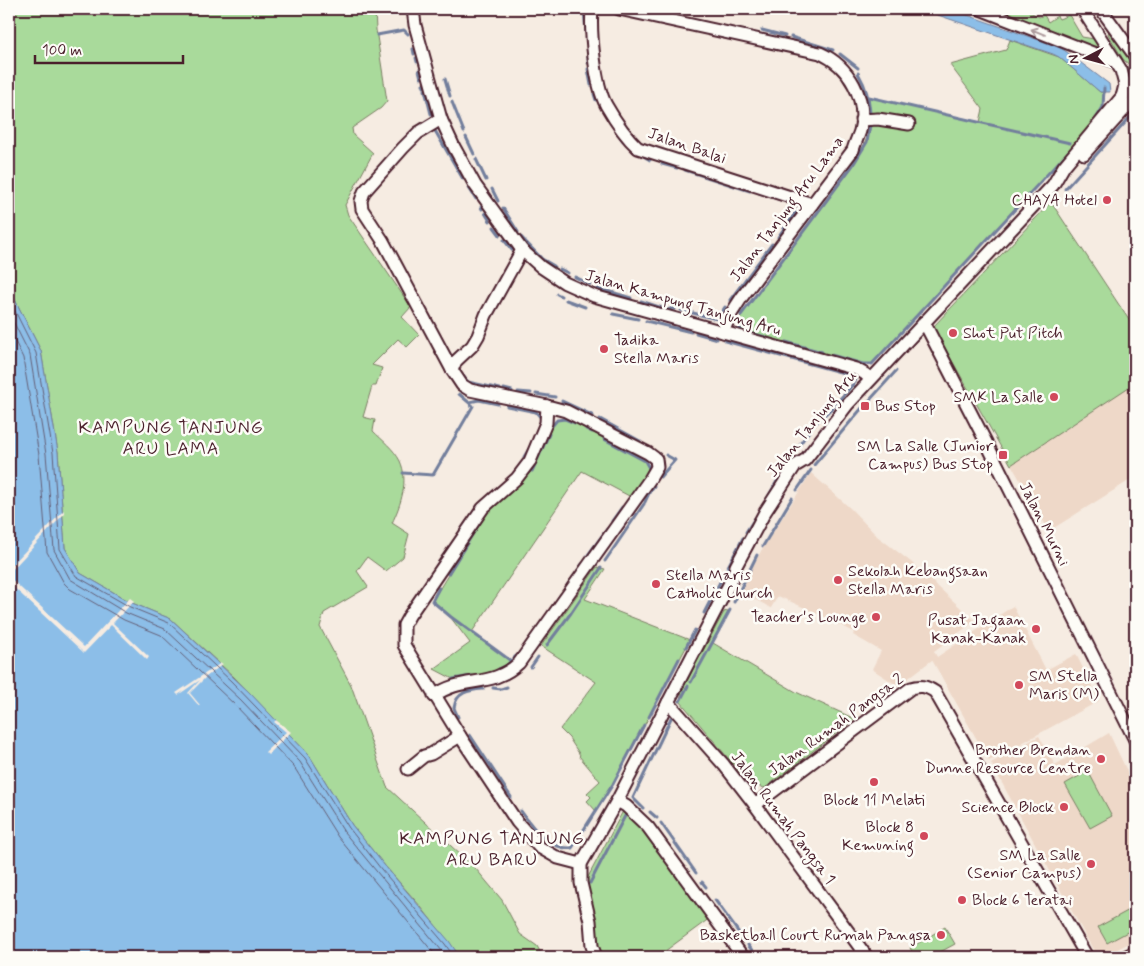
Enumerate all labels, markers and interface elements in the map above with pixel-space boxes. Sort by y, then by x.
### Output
one-way arrow [1031,27,1047,36]
scale bar [35,32,182,64]
north arrow [1062,32,1112,82]
text: 100 m [42,41,82,61]
text: N [1065,54,1084,65]
street label: Jalan Balai [645,123,729,169]
street label: Jalan Tanjung Aru Lama [725,132,850,287]
place label: CHAYA Hotel [1012,190,1097,211]
marker: CHAYA Hotel [1101,194,1113,206]
street label: Jalan Kampung Tanjung Aru [582,265,783,342]
place label: Shot Put Pitch [963,323,1063,344]
marker: Shot Put Pitch [947,327,959,339]
place label: Tadika Stella Maris [614,330,699,369]
marker: Tadika Stella Maris [598,343,610,355]
street label: Jalan Tanjung Aru [762,366,863,482]
place label: SMK La Salle [954,387,1044,408]
marker: SMK La Salle [1048,391,1060,403]
place label: Bus Stop [875,396,936,417]
marker: Bus Stop [859,400,871,412]
district label: KAMPUNG TANJUNG ARU LAMA [78,416,264,461]
place label: SM La Salle (Junior Campus) Bus Stop [857,436,994,475]
marker: SM La Salle (Junior Campus) Bus Stop [997,449,1009,461]
street label: Jalan Murni [1014,478,1074,570]
place label: Sekolah Kebangsaan Stella Maris [848,561,988,600]
place label: Stella Maris Catholic Church [666,565,773,604]
marker: Sekolah Kebangsaan Stella Maris [832,574,844,586]
marker: Stella Maris Catholic Church [650,578,662,590]
place label: Teacher's Lounge [751,607,866,628]
place label: Pusat Jagaan Kanak-Kanak [928,610,1026,649]
marker: Teacher's Lounge [870,611,882,623]
marker: Pusat Jagaan Kanak-Kanak [1030,623,1042,635]
place label: SM Stella Maris (M) [1029,666,1099,705]
street label: Jalan Rumah Pangsa 2 [764,669,909,782]
marker: SM Stella Maris (M) [1013,679,1025,691]
place label: Brother Brendan Dunne Resource Centre [925,740,1091,779]
street label: Jalan Rumah Pangsa 1 [725,747,840,889]
marker: Brother Brendan Dunne Resource Centre [1095,753,1107,765]
marker: Block 11 Melati [868,776,880,788]
place label: Block 11 Melati [823,790,925,811]
place label: Science Block [962,797,1054,818]
marker: Science Block [1058,801,1070,813]
place label: Block 8 Kemuning [842,817,914,857]
district label: KAMPUNG TANJUNG ARU BARU [399,827,585,872]
marker: Block 8 Kemuning [918,830,930,842]
place label: SM La Salle (Senior Campus) [967,845,1081,884]
marker: SM La Salle (Senior Campus) [1085,858,1097,870]
place label: Block 6 Teratai [972,890,1072,911]
marker: Block 6 Teratai [956,894,968,906]
place label: Basketball Court Rumah Pangsa [700,925,931,946]
marker: Basketball Court Rumah Pangsa [935,929,947,941]

